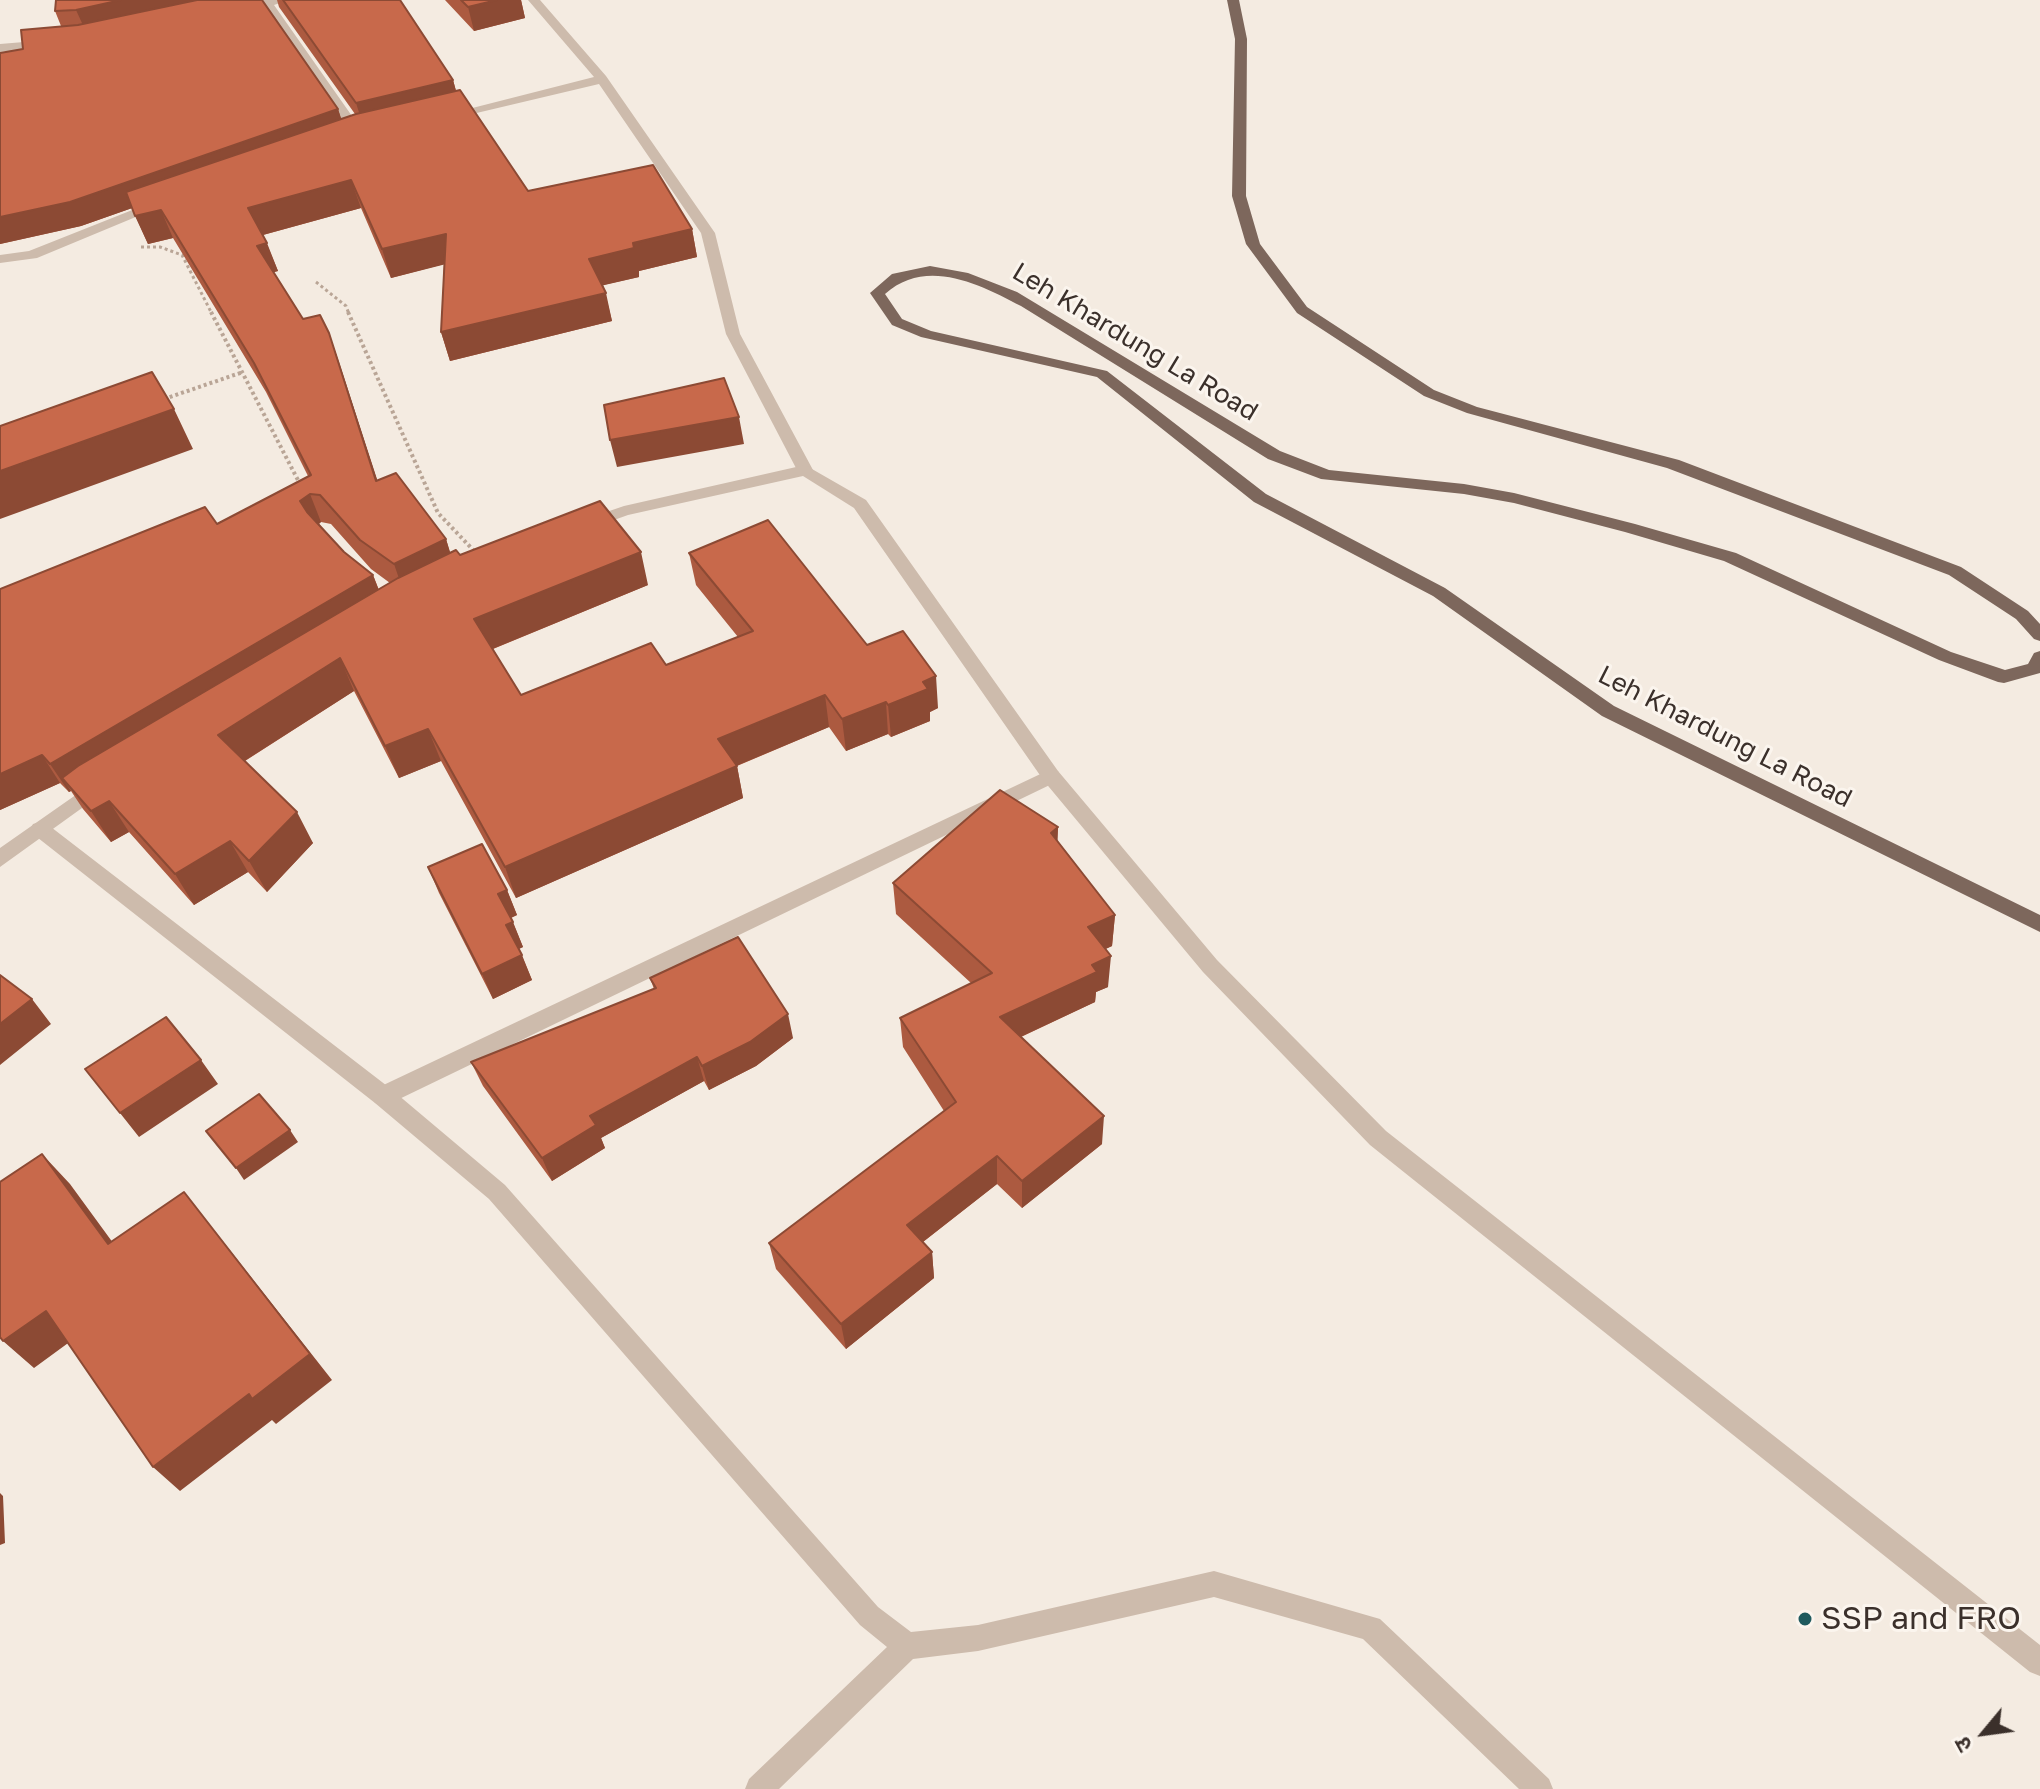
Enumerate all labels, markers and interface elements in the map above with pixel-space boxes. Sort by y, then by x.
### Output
street label: Leh Khardung La Road [1007,256,1263,428]
street label: Leh Khardung La Road [1593,659,1857,815]
place label: SSP and FRO [1821,1600,2021,1638]
marker: SSP and FRO [1796,1610,1814,1628]
north arrow [1944,1693,2024,1773]
text: उ [1948,1733,1978,1757]

